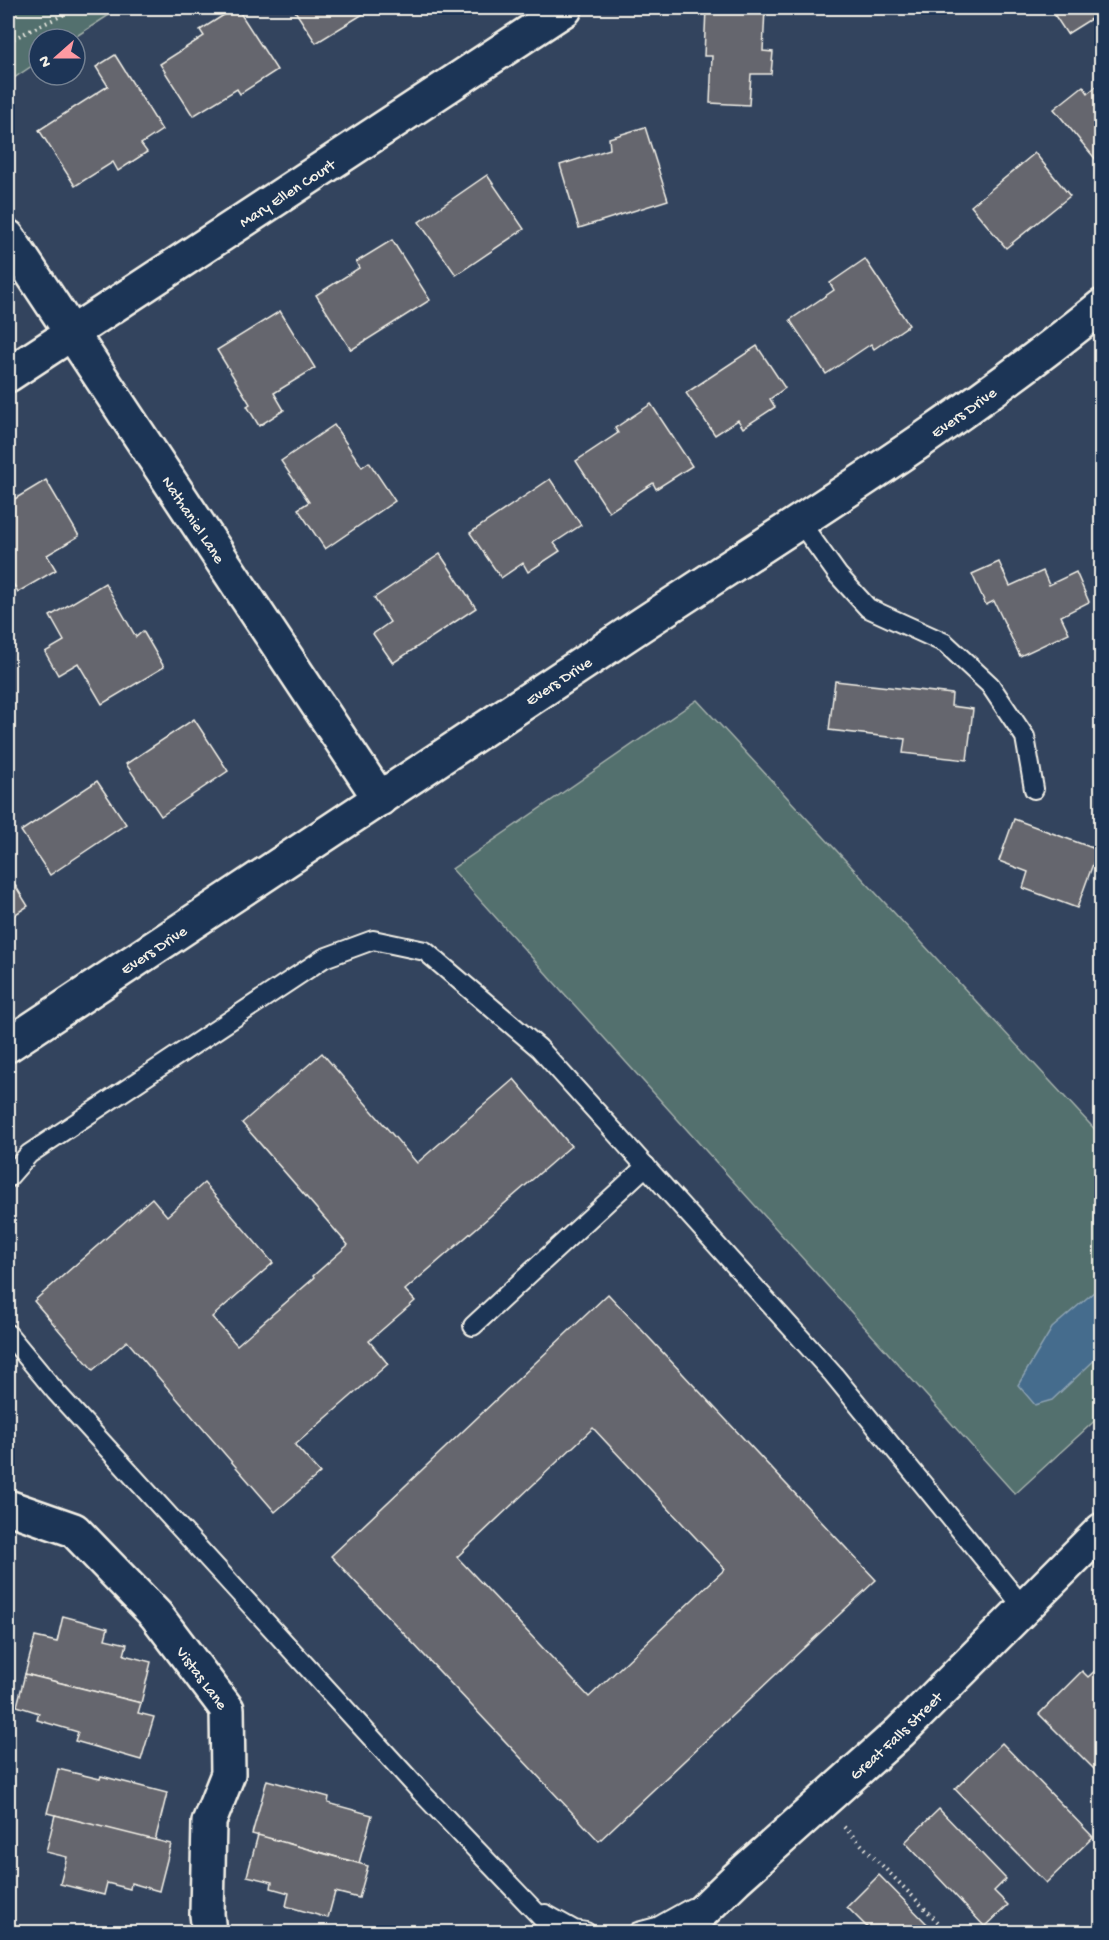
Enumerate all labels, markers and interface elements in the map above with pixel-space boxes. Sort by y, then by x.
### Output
north arrow [27,27,87,87]
text: N [35,52,57,69]
street label: Mary Ellen Court [237,156,341,233]
street label: Evers Drive [929,384,1002,444]
street label: Nathaniel Lane [156,474,228,569]
street label: Evers Drive [523,654,597,712]
street label: Evers Drive [118,922,192,980]
street label: Vistas Lane [170,1643,231,1715]
street label: Great Falls Street [847,1688,949,1785]

